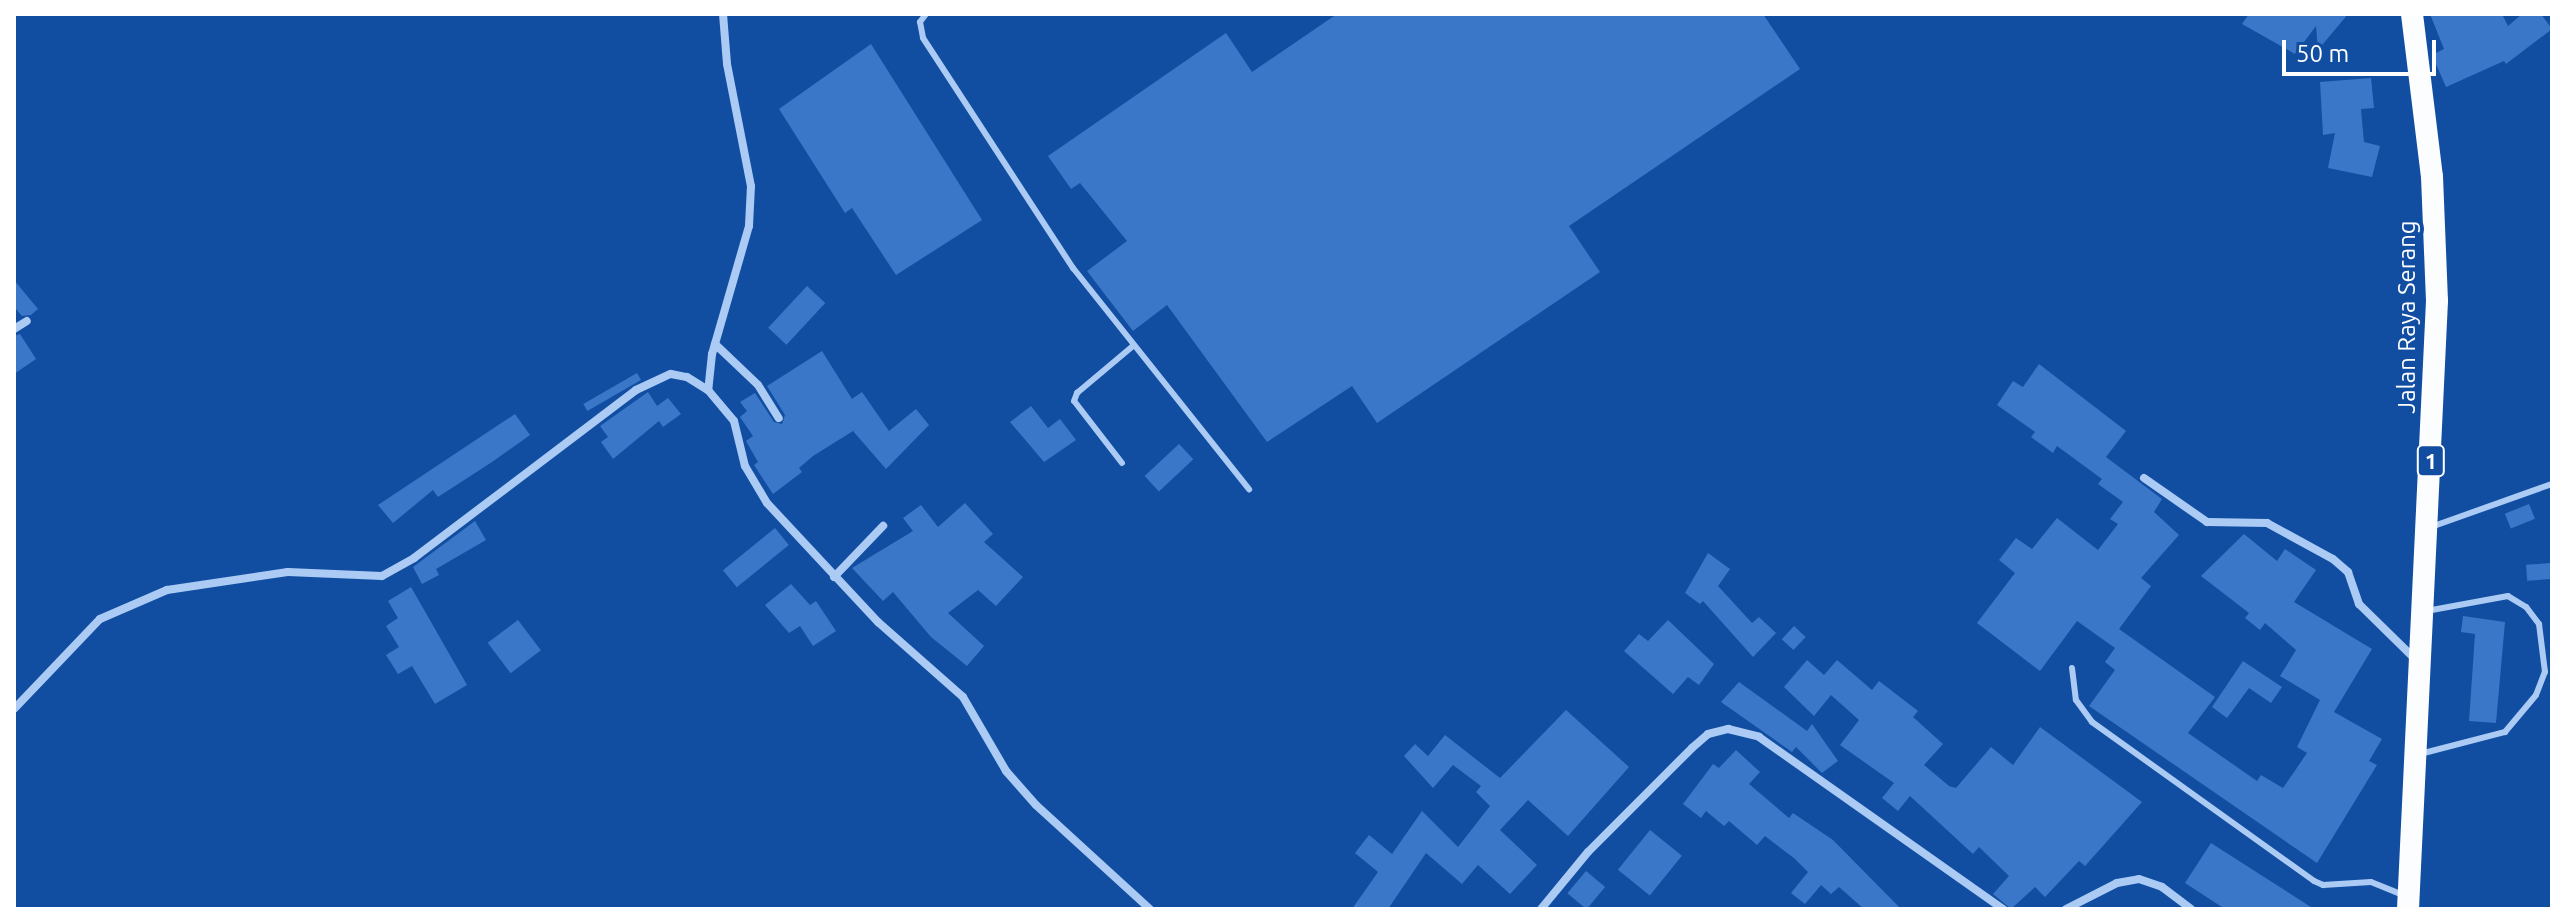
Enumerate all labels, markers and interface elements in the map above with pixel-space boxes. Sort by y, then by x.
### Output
scale bar [2286,24,2440,74]
text: 50 m [2296,40,2349,67]
street label: Jalan Raya Serang [2393,220,2421,414]
road number: 1 [2415,443,2447,479]

